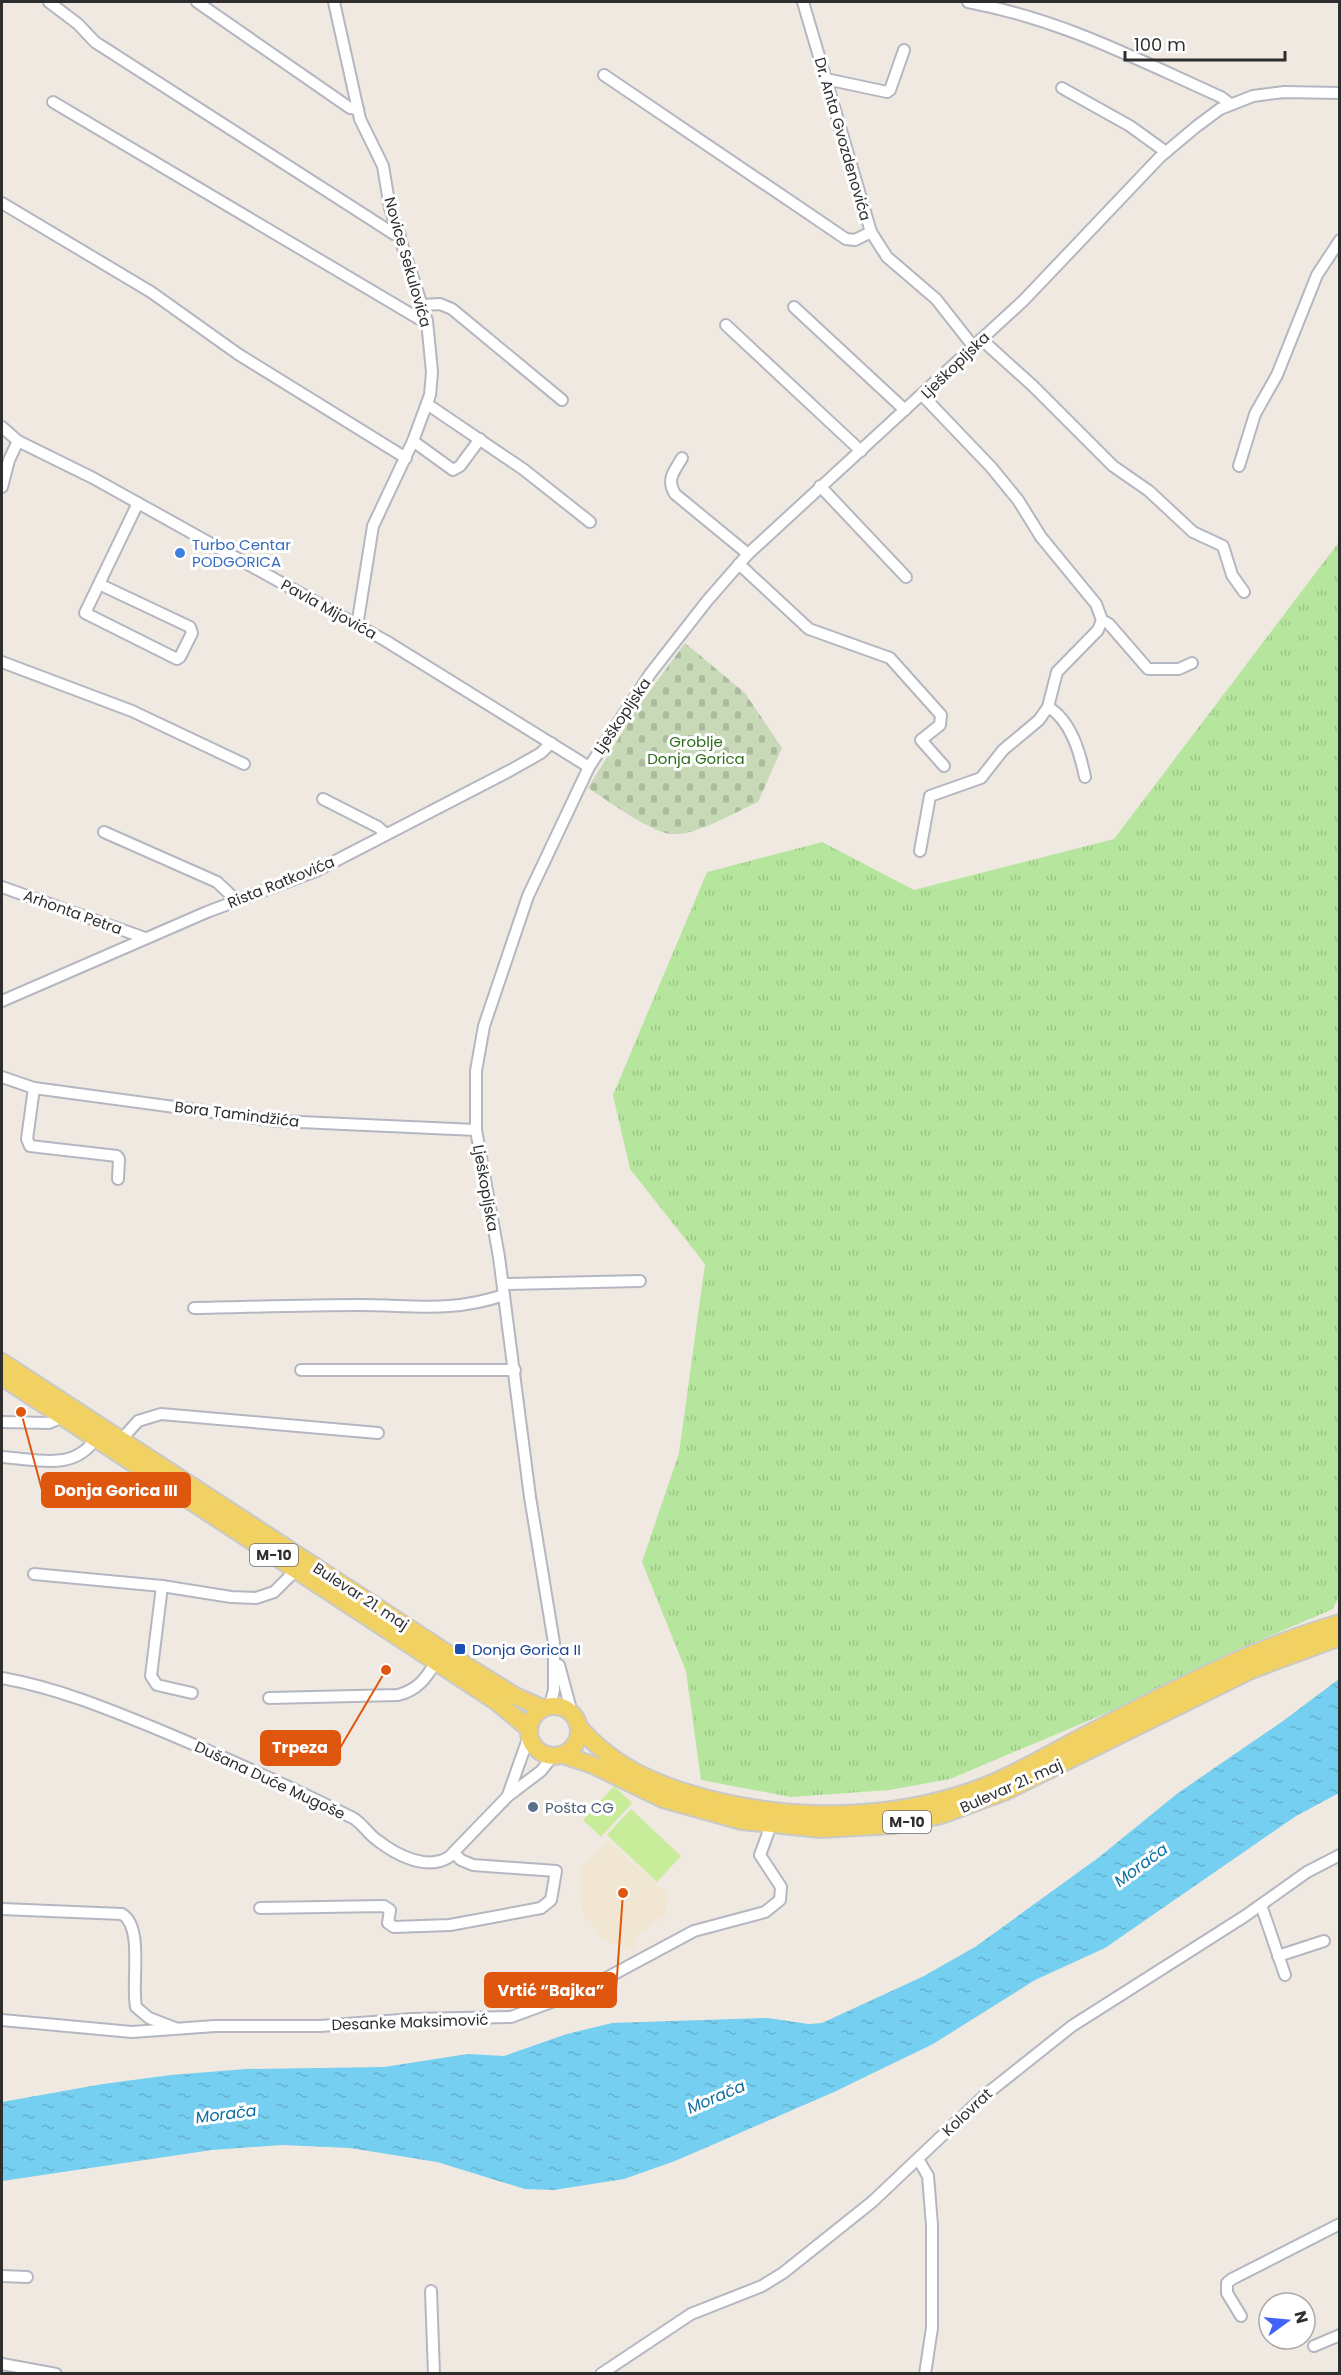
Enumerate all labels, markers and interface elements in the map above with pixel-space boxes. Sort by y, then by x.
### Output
scale bar [1125,24,1286,62]
text: 100 m [1134,32,1186,57]
street label: Dr. Anta Gvozdenovića [810,55,876,223]
street label: Novice Sekulovića [379,194,437,330]
street label: Lješkopljska [916,327,994,403]
place label: Turbo Centar PODGORICA [192,534,291,572]
marker: Turbo Centar PODGORICA [173,546,187,560]
street label: Pavla Mijovića [277,574,381,644]
street label: Lješkopljska [589,674,655,758]
park label: Groblje Donja Gorica [647,731,745,769]
street label: Rista Ratkovića [224,851,338,913]
street label: Arhonta Petra [21,884,125,940]
street label: Bora Tamindžića [173,1096,301,1132]
street label: Lješkopljska [468,1143,504,1233]
callout: Donja Gorica III [42,1473,190,1507]
text: Donja Gorica III [54,1479,178,1502]
road number: M-10 [250,1544,298,1566]
street label: Bulevar 21. maj [309,1557,413,1635]
place label: Donja Gorica II [472,1639,581,1660]
marker: Donja Gorica II [453,1642,467,1656]
callout: Trpeza [261,1731,340,1765]
street label: Dušana Duće Mugoše [191,1736,349,1824]
text: Trpeza [272,1736,328,1759]
street label: Bulevar 21. maj [957,1754,1065,1818]
place label: Pošta CG [545,1797,614,1818]
marker: Pošta CG [526,1800,540,1814]
road number: M-10 [883,1811,931,1833]
water label: Morača [1109,1838,1173,1892]
callout: Vrtić “Bajka” [485,1973,616,2007]
text: Vrtić “Bajka” [498,1979,605,2002]
street label: Desanke Maksimović [331,2009,489,2035]
water label: Morača [683,2074,749,2120]
street label: Kolovrat [937,2083,997,2141]
water label: Morača [194,2099,258,2129]
north arrow [1257,2291,1317,2351]
text: N [1288,2308,1314,2326]

